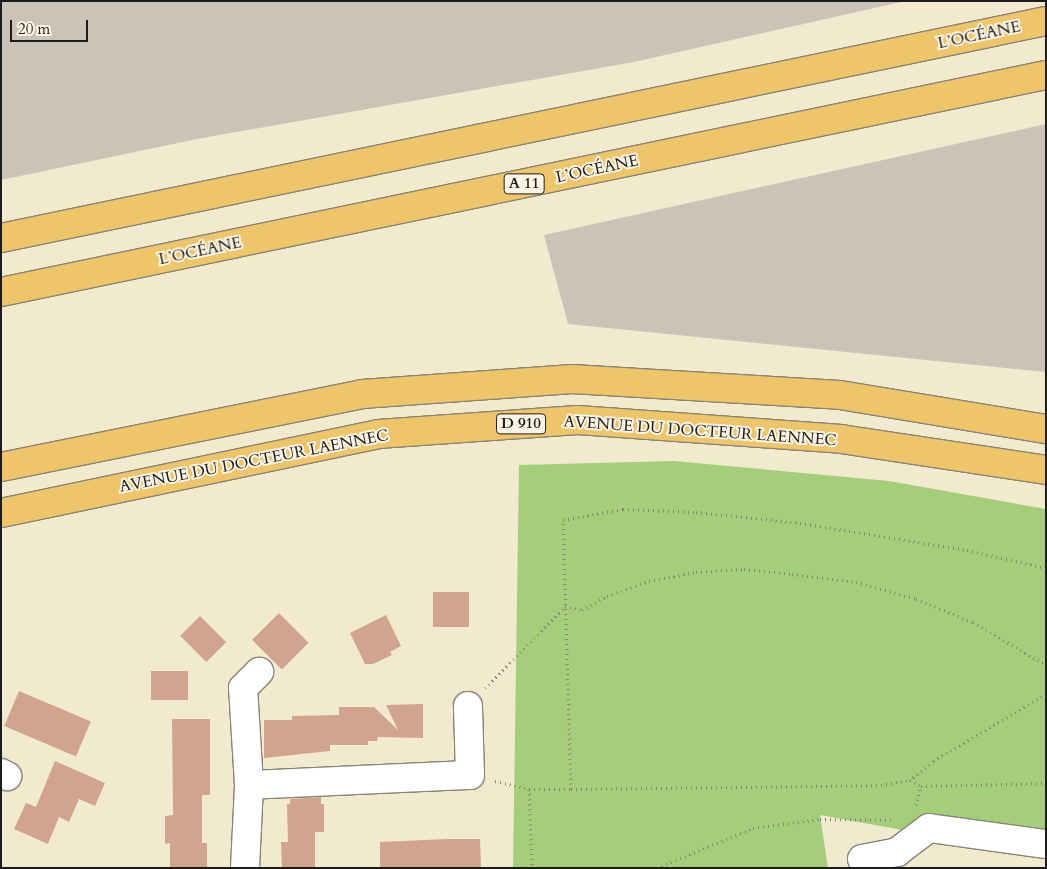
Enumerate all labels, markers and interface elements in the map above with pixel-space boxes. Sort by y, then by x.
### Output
scale bar [12,10,90,42]
street label: L’OCÉANE [936,17,1022,53]
text: 20 m [18,19,50,39]
street label: L’OCÉANE [554,151,640,187]
road number: A 11 [503,172,545,196]
street label: L’OCÉANE [157,233,243,269]
road number: D 910 [496,412,546,436]
street label: AVENUE DU DOCTEUR LAENNEC [563,412,837,450]
street label: AVENUE DU DOCTEUR LAENNEC [118,425,390,497]

